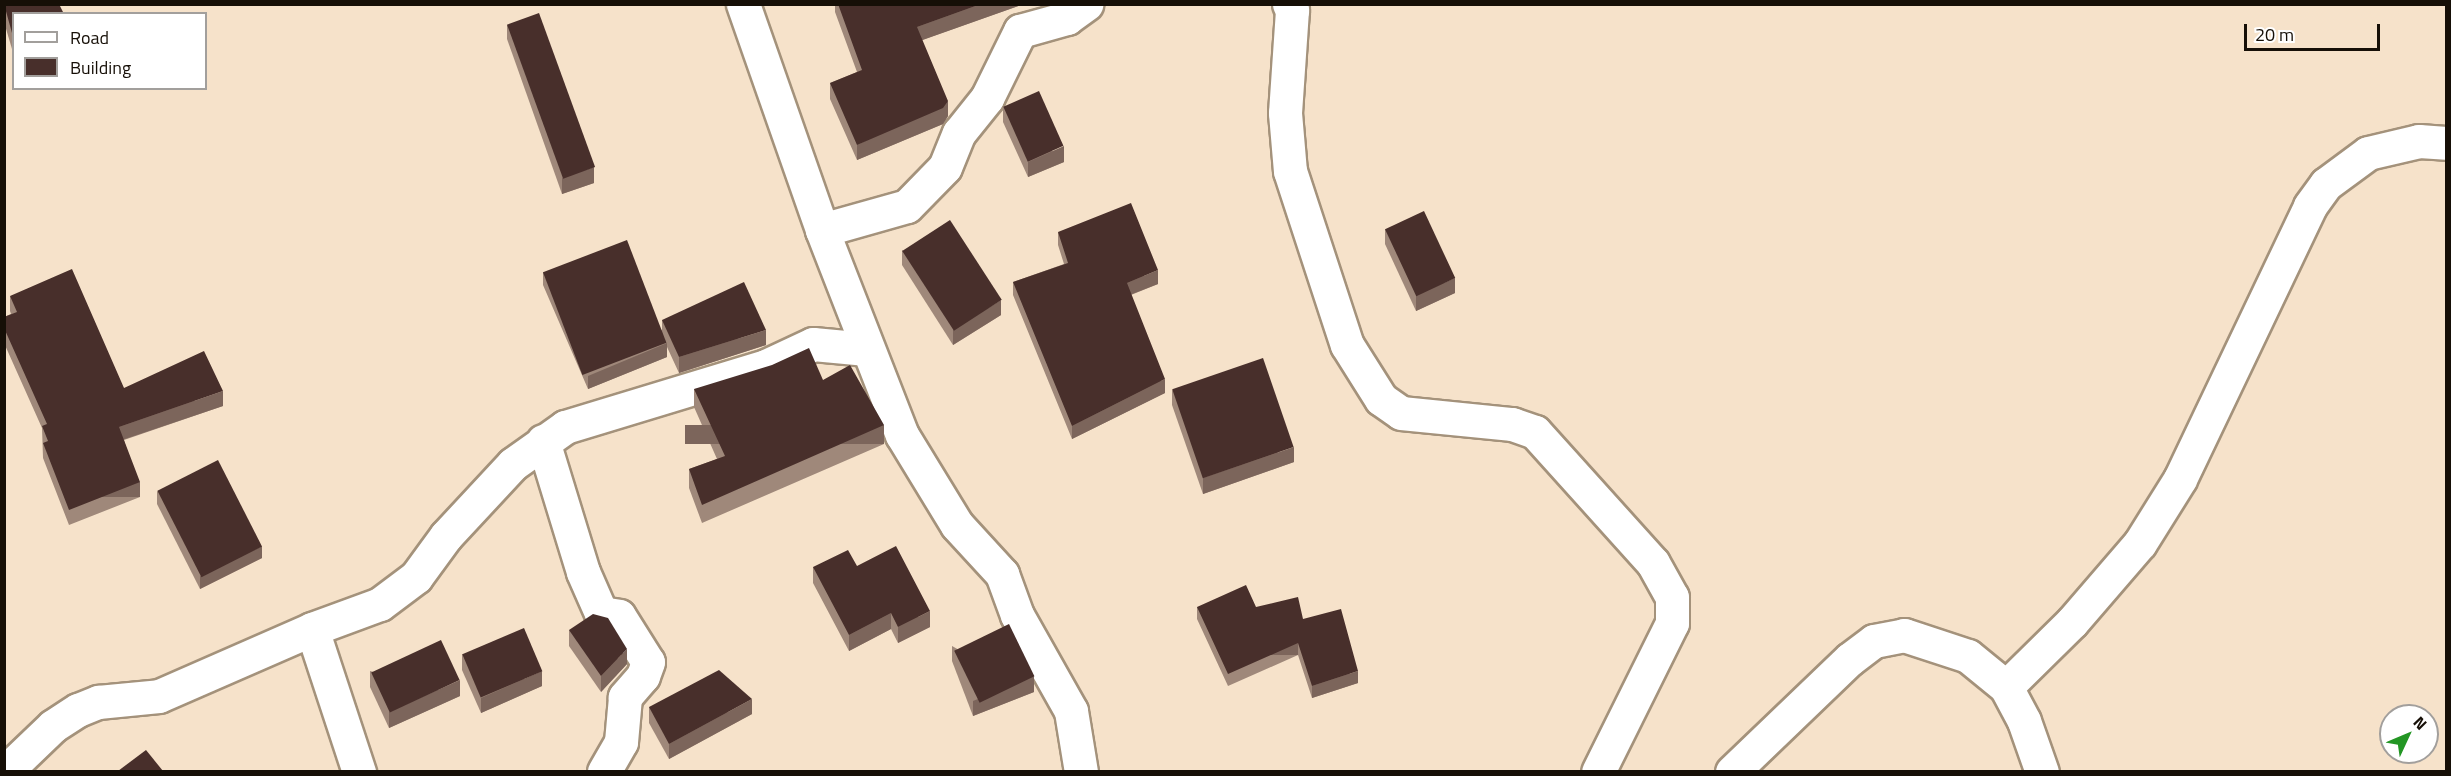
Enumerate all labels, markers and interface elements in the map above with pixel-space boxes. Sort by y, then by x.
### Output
legend [12,12,207,90]
scale bar [2247,12,2384,50]
text: 20 m [2255,21,2294,48]
text: Road [70,24,109,51]
text: Building [70,54,131,81]
north arrow [2379,704,2439,764]
text: N [2408,711,2433,735]

